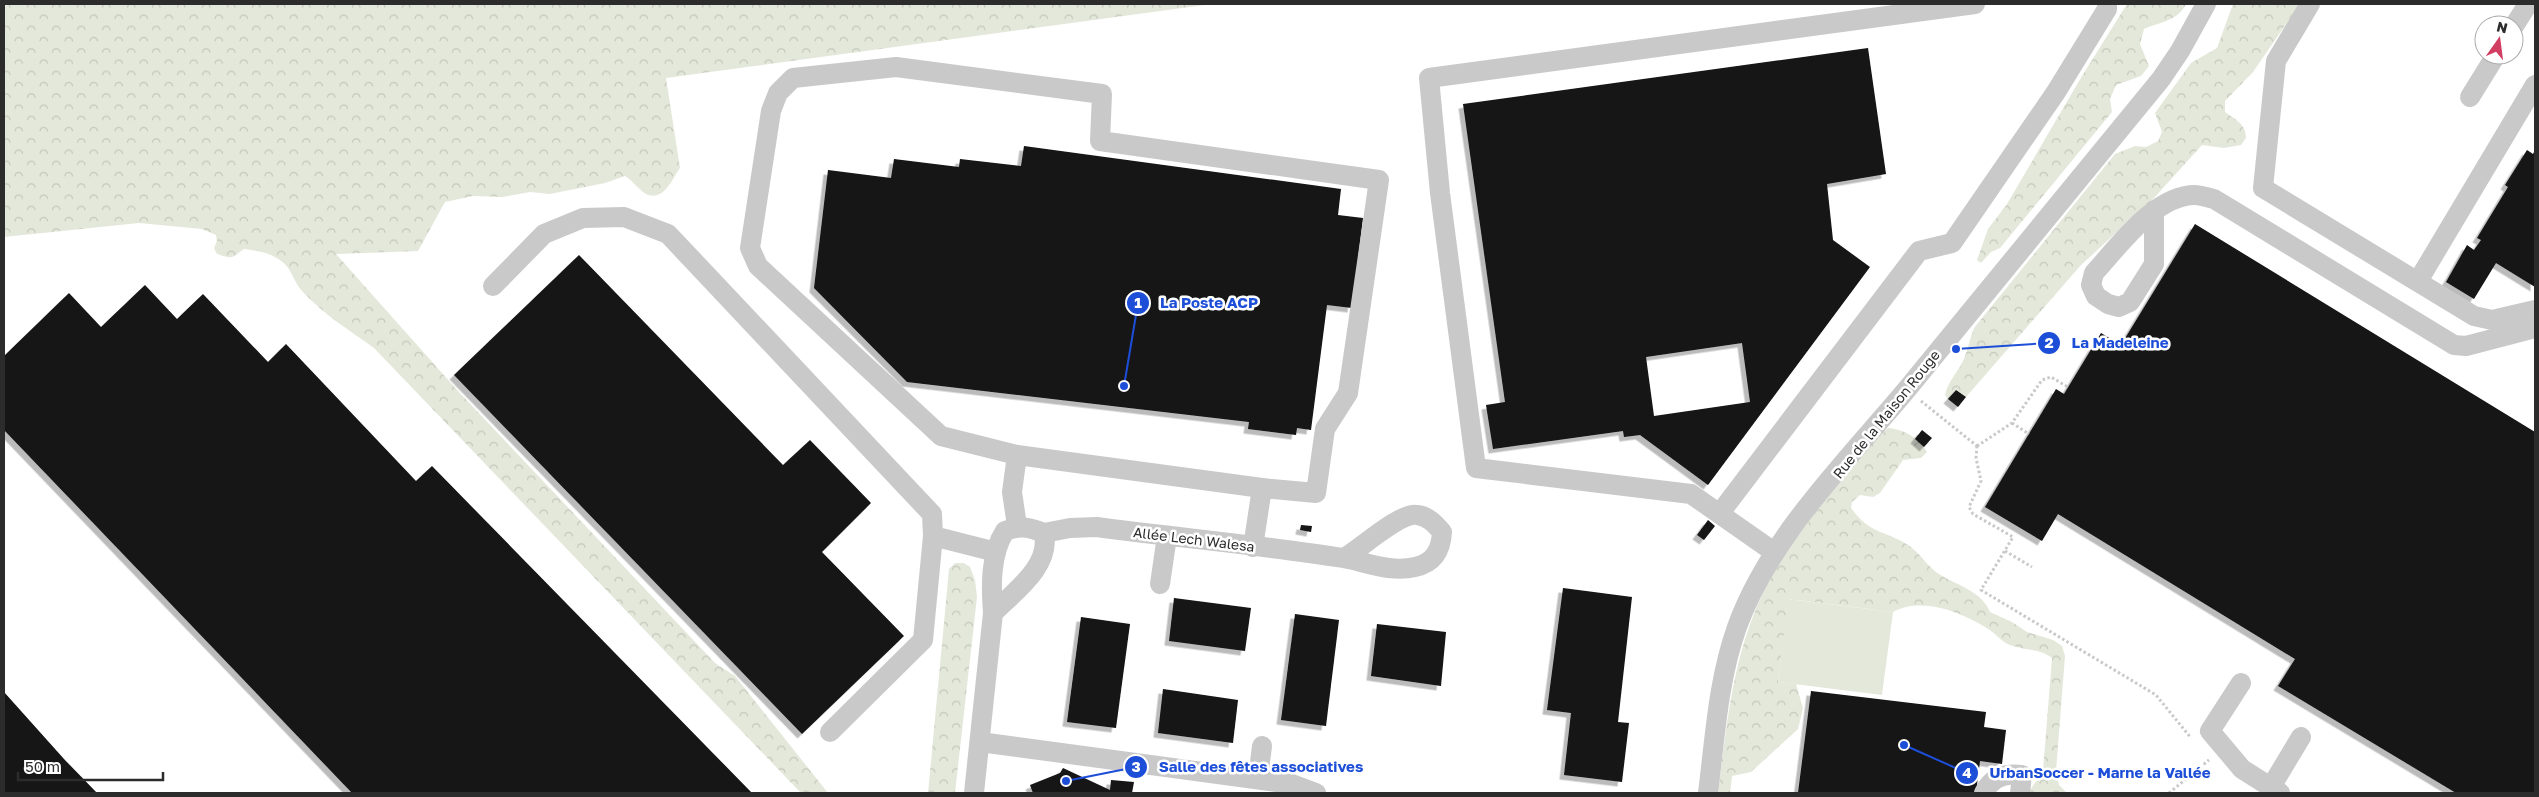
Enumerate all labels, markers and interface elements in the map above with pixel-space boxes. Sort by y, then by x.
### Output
north arrow [2474,15,2524,65]
text: N [2495,17,2509,36]
callout: La Poste ACP [1125,288,1268,318]
text: 1 [1134,293,1142,311]
text: La Poste ACP [1160,293,1258,311]
callout: La Madeleine [2036,328,2178,358]
text: 2 [2044,333,2054,351]
text: La Madeleine [2071,333,2169,351]
street label: Rue de la Maison Rouge [1829,346,1943,482]
street label: Allée Lech Walesa [1132,523,1256,555]
scale bar [18,750,162,782]
callout: Salle des fêtes associatives [1123,752,1373,782]
text: 50 m [25,757,60,775]
text: 3 [1131,757,1141,775]
text: Salle des fêtes associatives [1159,757,1363,775]
callout: UrbanSoccer - Marne la Vallée [1955,758,2221,788]
text: 4 [1962,763,1972,781]
text: UrbanSoccer - Marne la Vallée [1989,763,2211,781]

